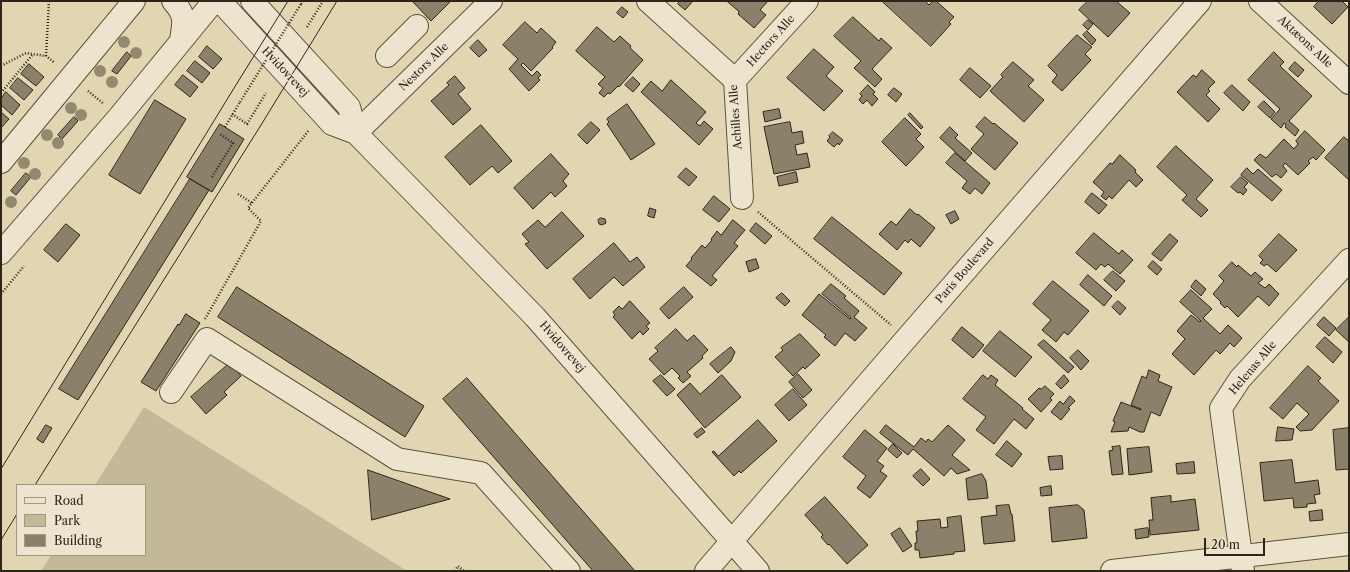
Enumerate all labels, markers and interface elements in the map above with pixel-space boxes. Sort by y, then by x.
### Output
street label: Hectors Alle [744,12,798,70]
street label: Aktæons Alle [1275,13,1335,71]
street label: Nestors Alle [397,40,451,94]
street label: Hvidovrevej [259,45,311,99]
street label: Achilles Alle [727,84,745,150]
street label: Paris Boulevard [933,236,997,306]
street label: Hvidovrevej [536,319,588,375]
street label: Helenas Alle [1227,338,1279,398]
legend [16,484,146,556]
text: Road [54,493,84,508]
text: Park [54,513,80,528]
scale bar [1206,530,1267,556]
text: Building [54,533,102,548]
text: 20 m [1211,537,1240,552]

